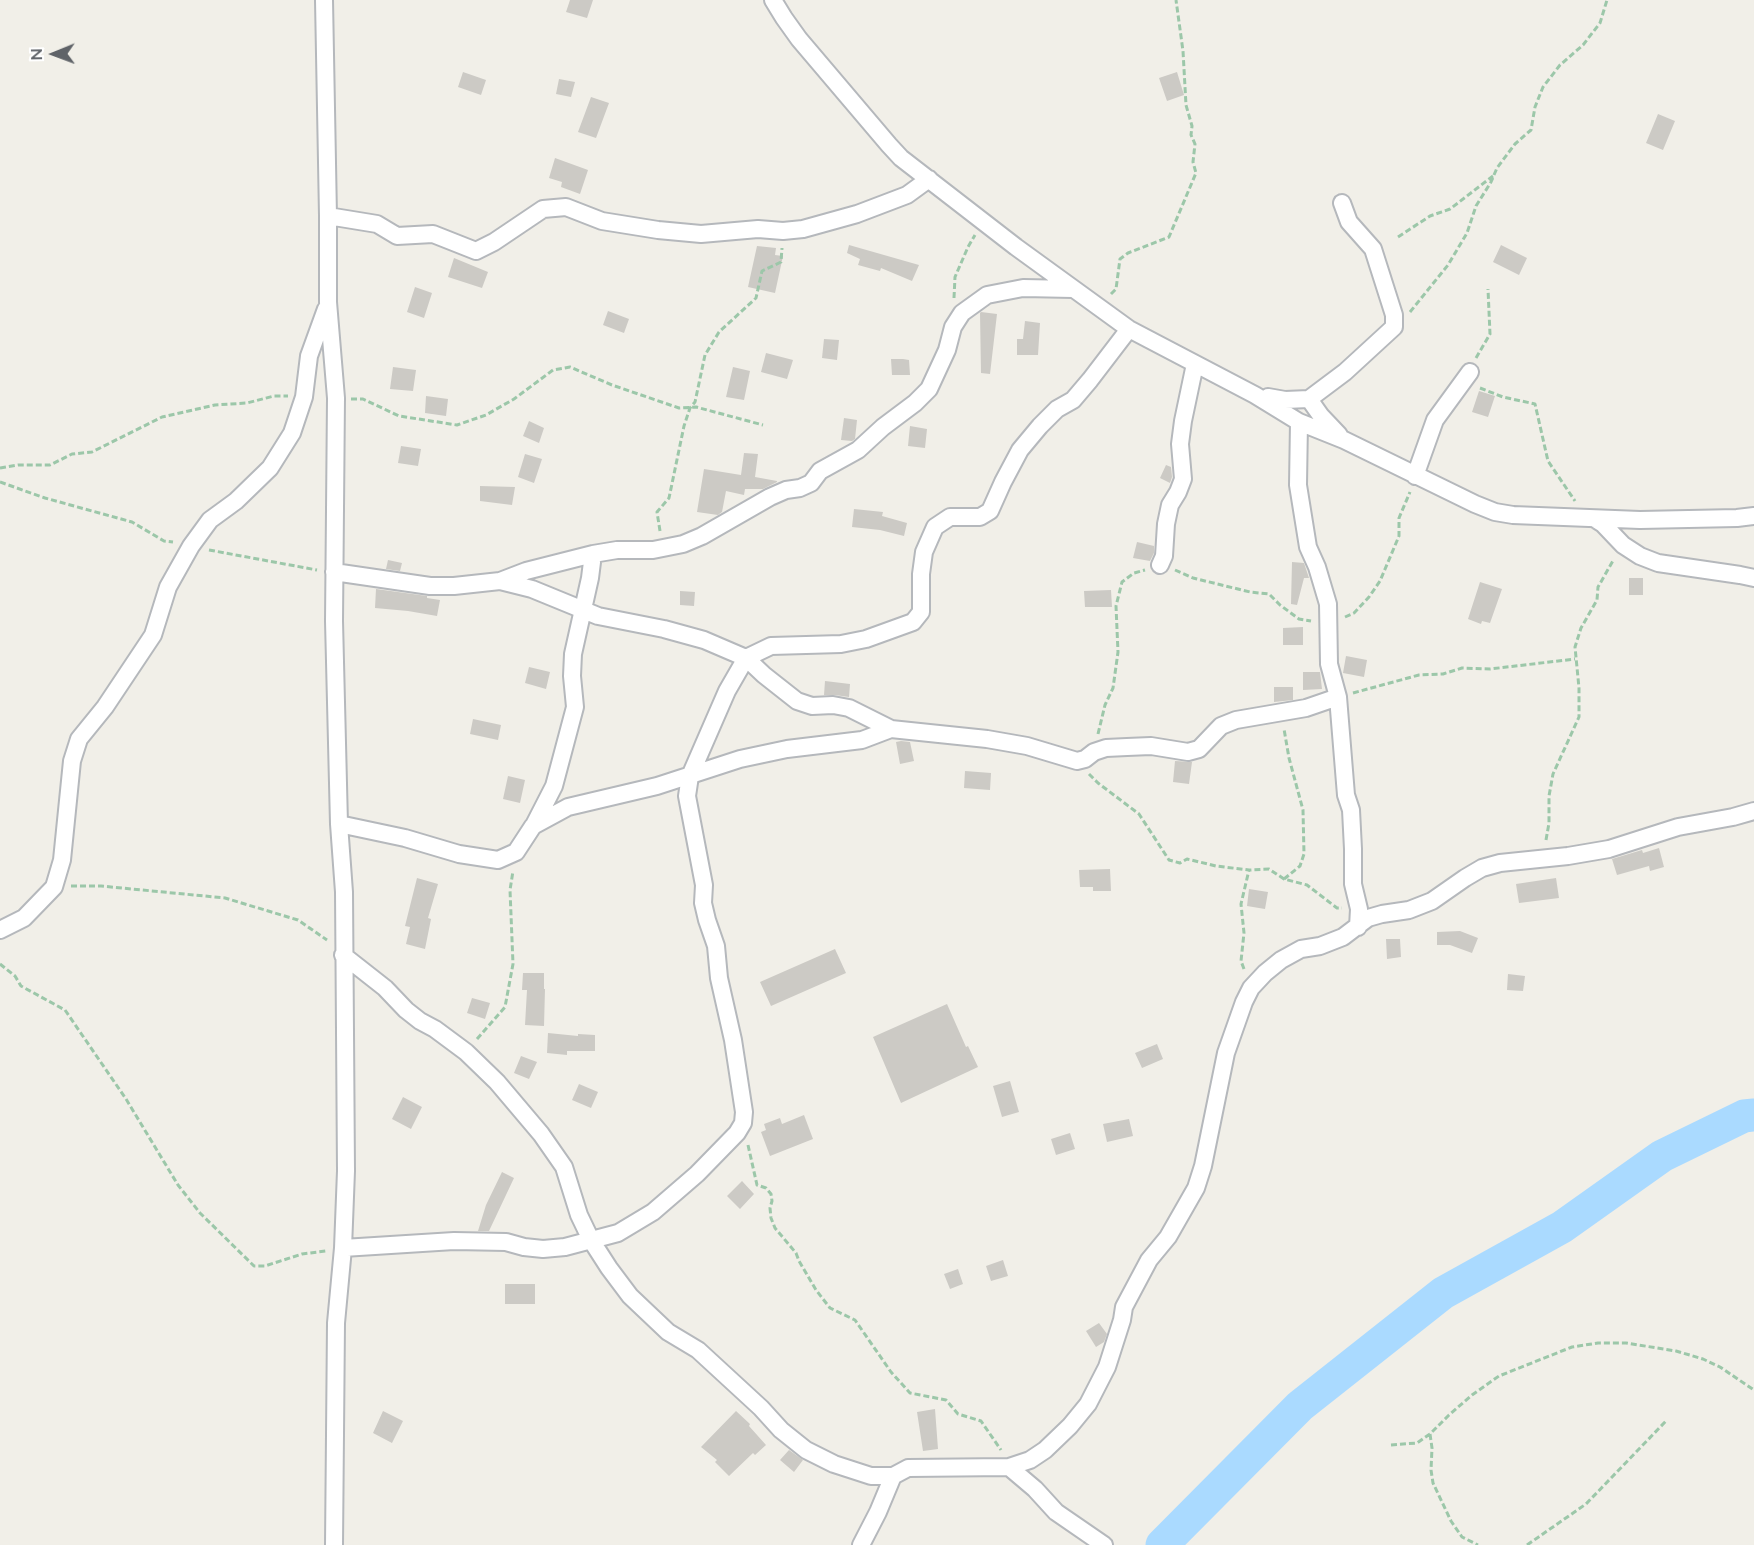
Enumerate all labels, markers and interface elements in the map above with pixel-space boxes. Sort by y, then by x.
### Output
north arrow [24,24,84,84]
text: N [26,48,45,61]

